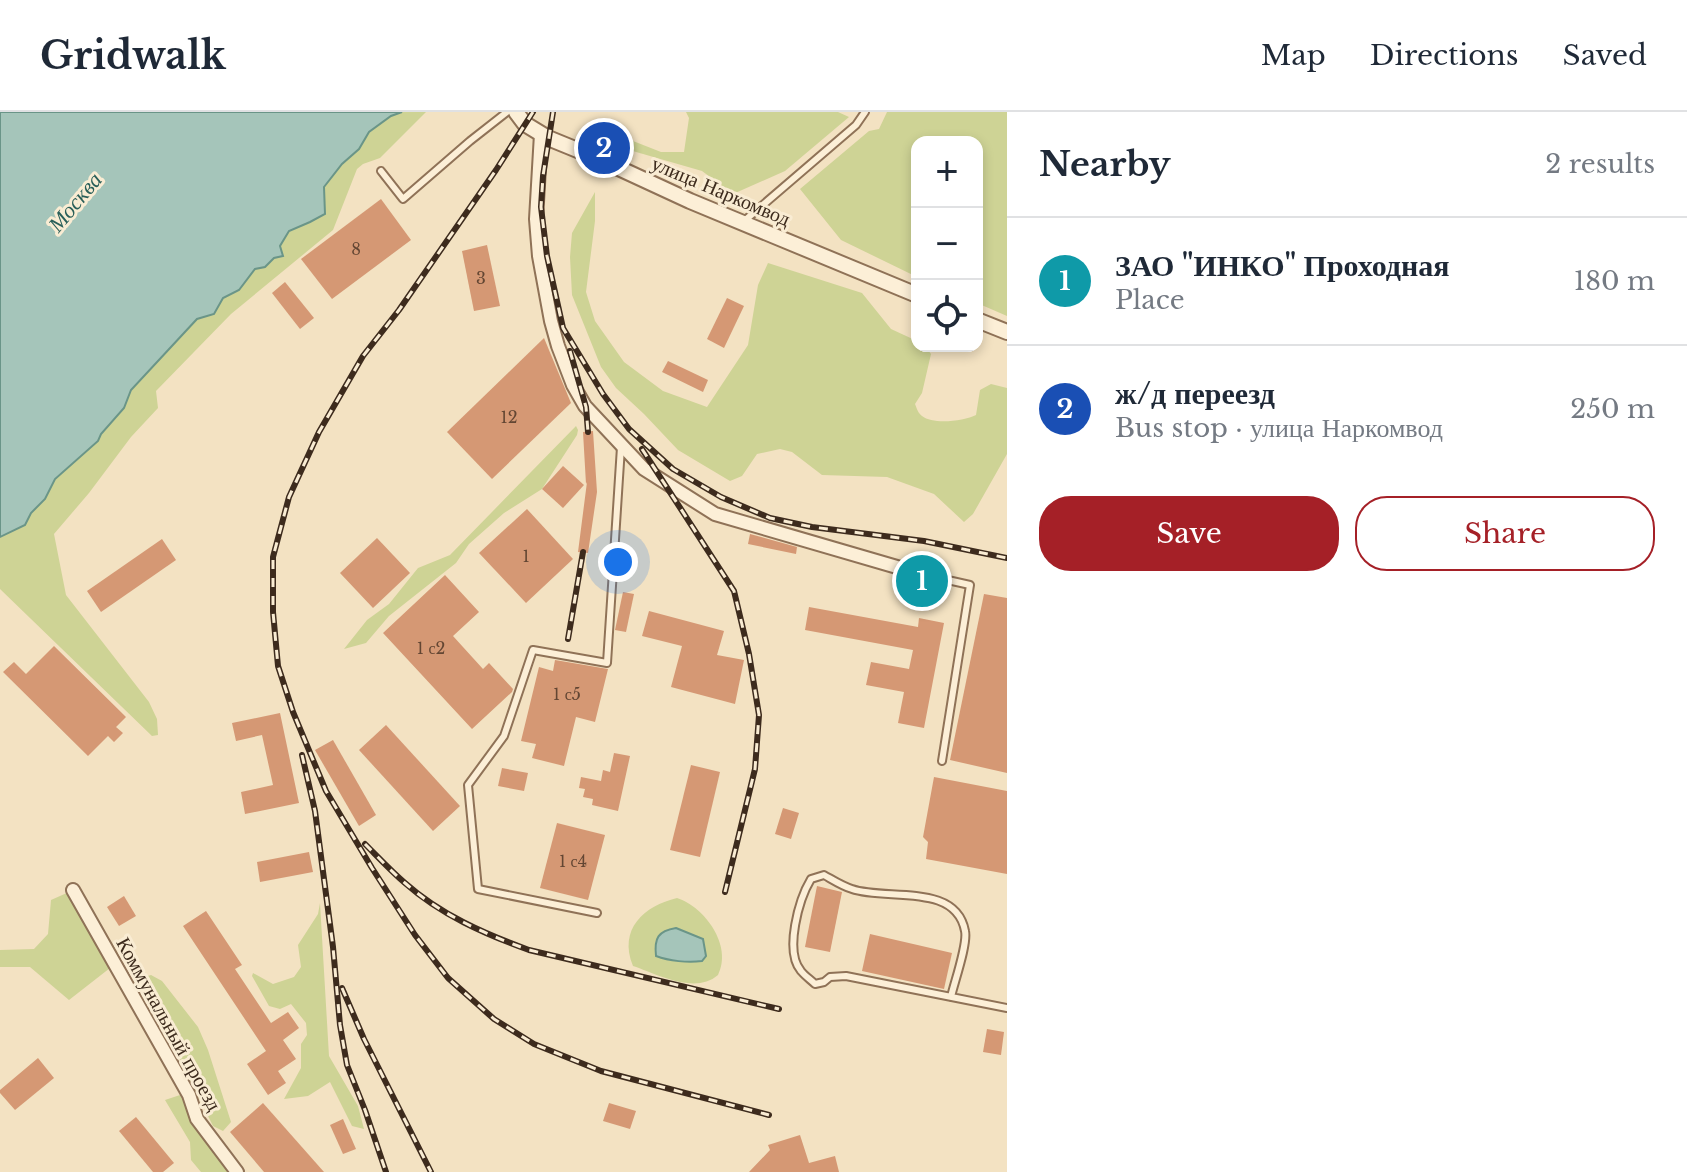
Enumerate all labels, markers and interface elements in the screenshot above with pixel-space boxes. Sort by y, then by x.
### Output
text: Gridwalk [40,32,226,79]
text: Map [1261,38,1326,73]
text: Directions [1370,38,1519,73]
text: Saved [1563,38,1647,73]
pin: 2 [578,118,630,178]
map controls [911,136,983,352]
button: + [911,136,983,208]
text: Nearby [1039,143,1171,185]
text: 2 results [1545,148,1655,180]
street label: улица Наркомвод [648,151,794,231]
water label: Москва [42,167,108,238]
button: − [911,208,983,280]
house number: 8 [351,239,361,259]
text: ЗАО "ИНКО" Проходная [1115,247,1450,284]
text: 1 [1059,265,1071,297]
text: 180 m [1574,265,1655,297]
house number: 3 [476,268,486,288]
button: locate [911,280,983,352]
text: Place [1115,284,1185,316]
text: ж/д переезд [1115,375,1275,412]
text: 2 [1057,393,1073,425]
text: 250 m [1570,393,1655,425]
house number: 12 [501,407,518,427]
text: Bus stop · улица Наркомвод [1115,412,1443,444]
button: Save [1039,496,1339,571]
button: Share [1355,496,1655,571]
your location [598,542,638,582]
house number: 1 [522,546,530,566]
pin: 1 [896,551,948,611]
house number: 1 с2 [417,638,445,658]
house number: 1 с5 [553,684,581,704]
house number: 1 с4 [559,851,587,871]
street label: Коммунальный проезд [111,933,227,1115]

